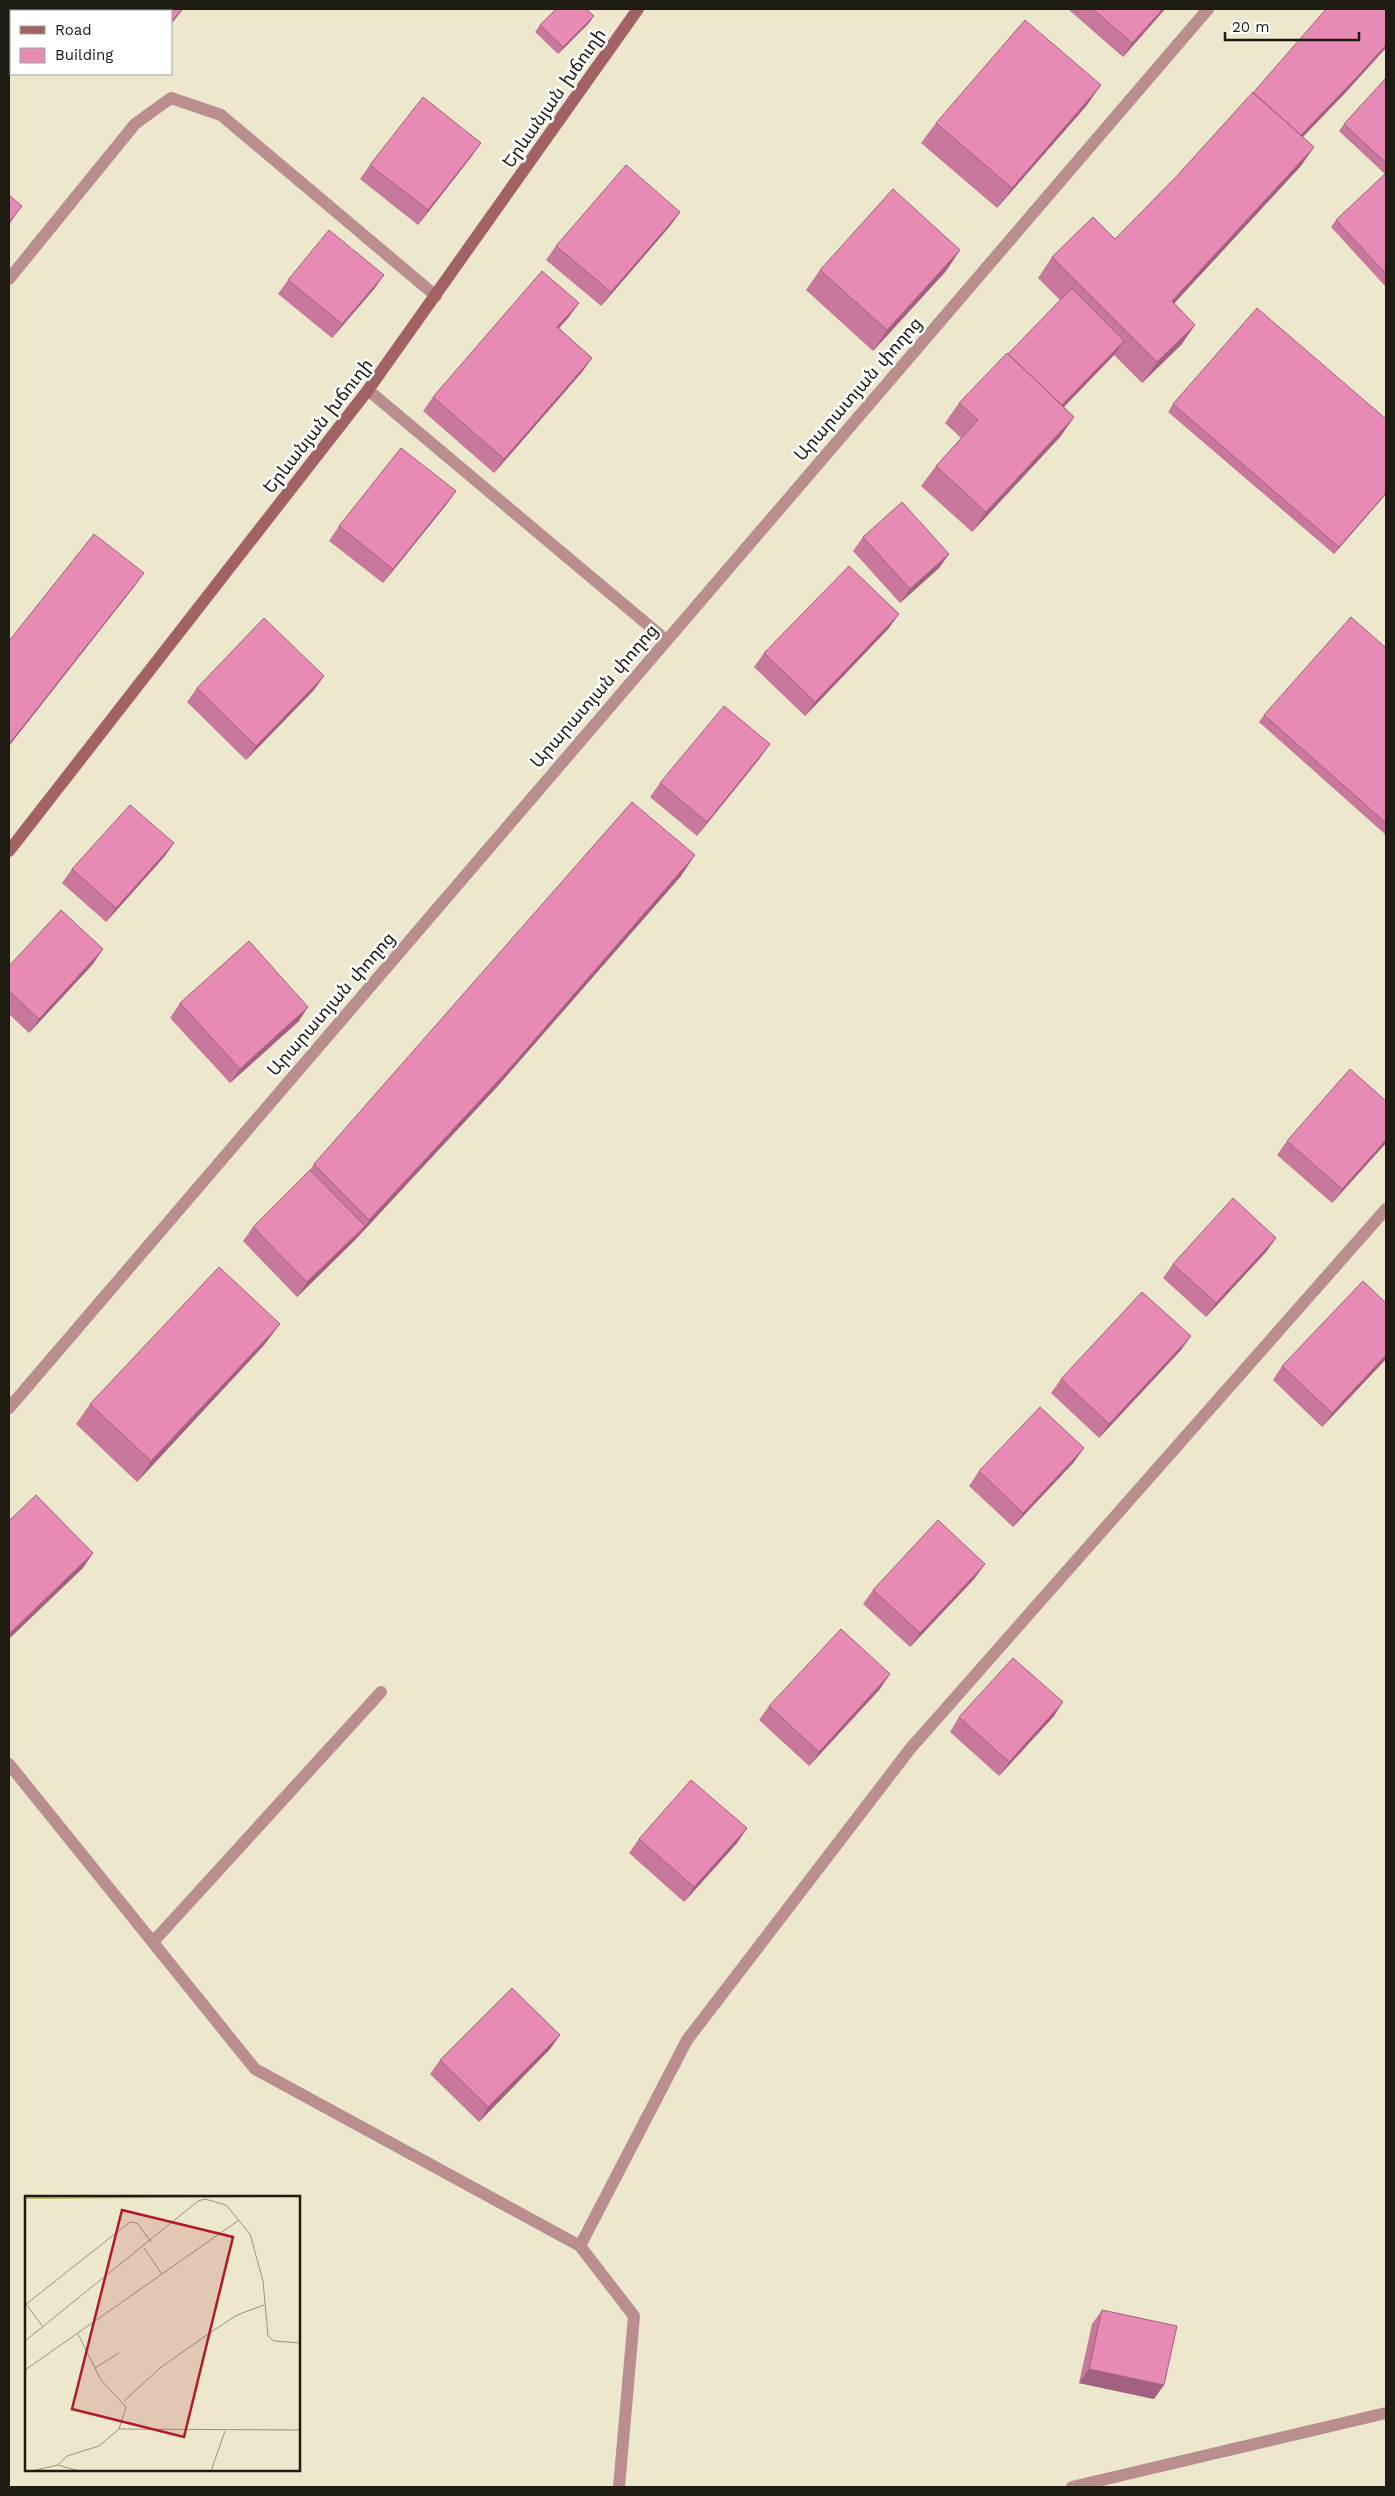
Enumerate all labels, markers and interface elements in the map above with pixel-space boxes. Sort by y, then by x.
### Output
legend [10,10,172,75]
scale bar [1225,10,1359,42]
text: 20 m [1232,18,1270,36]
text: Road [55,21,92,39]
street label: Երևանյան խճուղի [498,24,610,171]
text: Building [55,46,113,64]
street label: Արարատյան փողոց [789,312,926,465]
street label: Երևանյան խճուղի [258,354,377,497]
street label: Արարատյան փողոց [525,619,662,772]
street label: Արարատյան փողոց [262,927,399,1080]
inset map [25,2196,300,2471]

